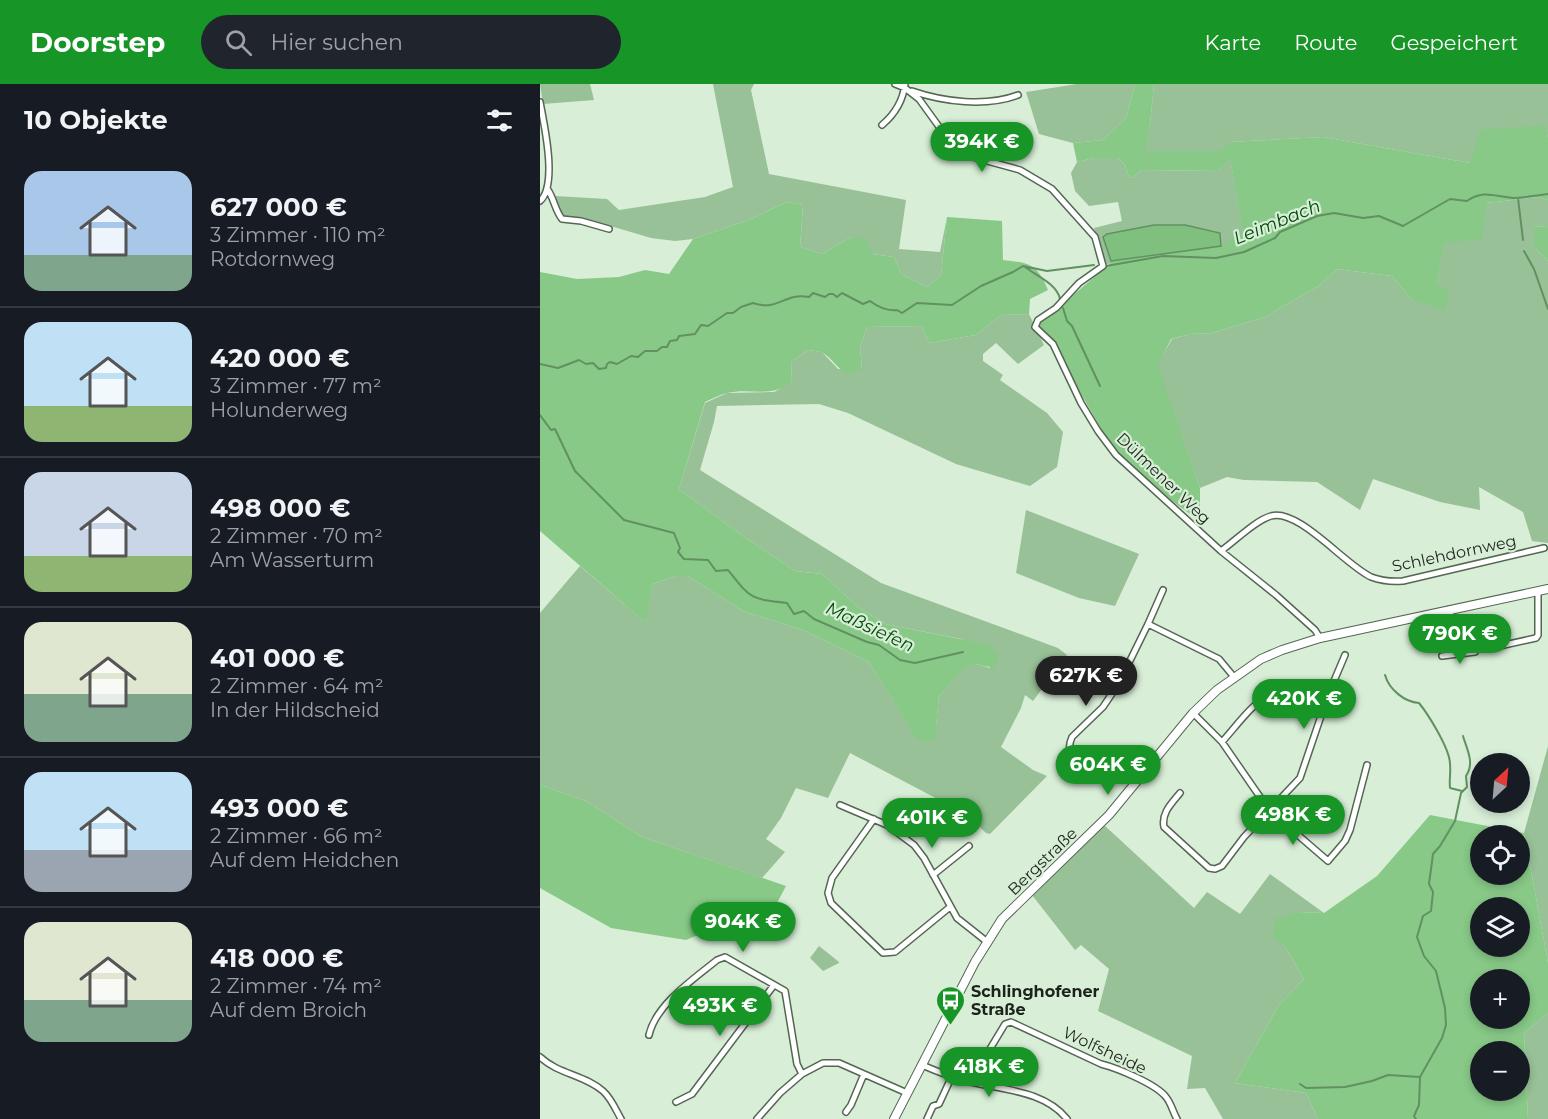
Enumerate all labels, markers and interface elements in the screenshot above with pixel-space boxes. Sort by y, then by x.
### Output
search box [201,15,621,69]
text: Doorstep [30,25,165,59]
icon: search [222,26,255,59]
text: Hier suchen [270,29,403,56]
text: Karte [1205,30,1261,55]
text: Route [1294,30,1357,55]
text: Gespeichert [1390,30,1518,55]
text: 10 Objekte [24,104,168,136]
icon: filters [483,104,516,137]
pin: 394K € [933,122,1031,173]
text: 394K € [944,129,1020,153]
text: 627 000 € [210,191,347,223]
icon: home [72,195,144,267]
water label: Leimbach [1230,195,1324,249]
text: 3 Zimmer · 110 m² [210,223,386,247]
text: Rotdornweg [210,247,335,271]
text: 420 000 € [210,342,350,374]
icon: home [72,346,144,418]
text: 3 Zimmer · 77 m² [210,374,382,398]
text: Holunderweg [210,398,348,422]
street label: Dülmener Weg [1113,429,1215,528]
text: 498 000 € [210,492,350,524]
icon: home [72,496,144,568]
text: 2 Zimmer · 70 m² [210,524,383,548]
street label: Schlehdornweg [1390,531,1518,576]
text: Am Wasserturm [210,548,374,572]
water label: Maßsiefen [822,597,918,657]
pin: 790K € [1411,614,1509,665]
text: 790K € [1422,621,1498,645]
text: 401 000 € [210,642,344,674]
icon: home [72,646,144,718]
pin: 627K € [1037,656,1135,707]
text: 627K € [1049,663,1123,687]
text: 2 Zimmer · 64 m² [210,674,384,698]
pin: 420K € [1255,679,1353,730]
text: 420K € [1266,686,1342,710]
text: In der Hildscheid [210,698,380,722]
pin: 604K € [1059,745,1157,796]
text: 604K € [1070,752,1146,776]
north arrow [1470,753,1530,813]
map controls [1470,753,1530,1101]
text: 493 000 € [210,792,348,824]
pin: 498K € [1244,795,1342,846]
icon: home [72,796,144,868]
pin: 401K € [883,798,981,849]
text: 498K € [1255,802,1331,826]
text: 401K € [896,805,968,829]
text: 2 Zimmer · 66 m² [210,824,382,848]
street label: Bergstraße [1004,824,1081,899]
button: locate [1470,825,1530,885]
text: Auf dem Heidchen [210,848,399,872]
button: layers [1470,897,1530,957]
pin: 904K € [694,902,792,953]
text: 904K € [705,909,781,933]
text: 418 000 € [210,942,343,974]
icon: home [72,946,144,1018]
button: + [1470,969,1530,1029]
text: 2 Zimmer · 74 m² [210,974,382,998]
place label: Schlinghofener Straße [971,982,1100,1019]
bus stop icon: Schlinghofener Straße [934,984,966,1026]
pin: 493K € [671,986,769,1037]
text: 493K € [683,993,757,1017]
text: Auf dem Broich [210,998,367,1022]
street label: Wolfsheide [1060,1023,1149,1078]
button: − [1470,1041,1530,1101]
pin: 418K € [940,1047,1038,1098]
text: 418K € [954,1054,1025,1078]

